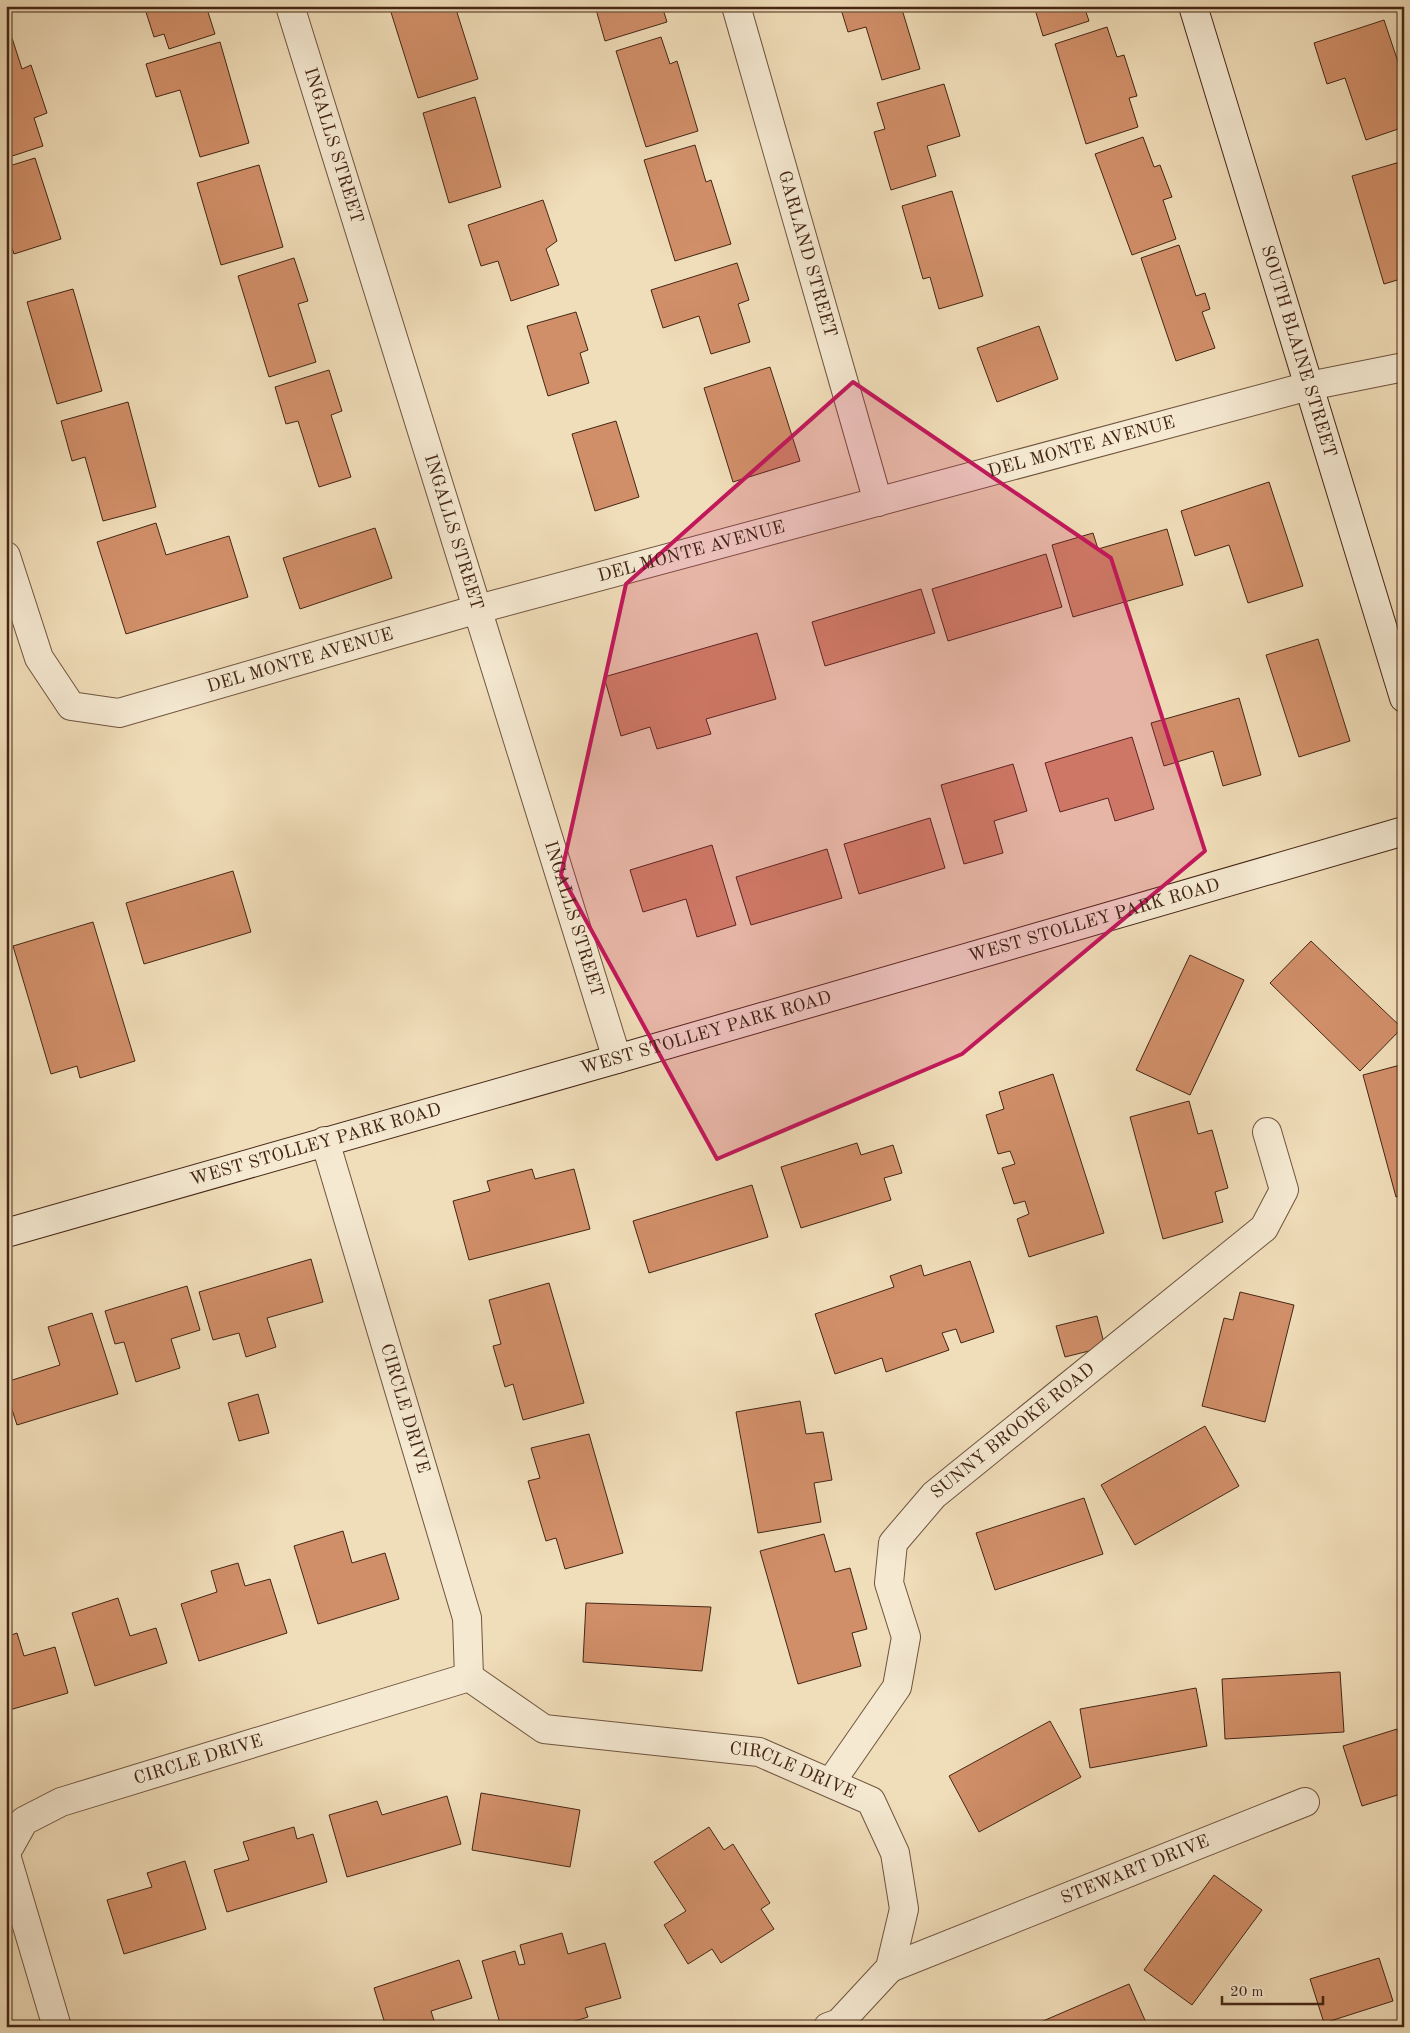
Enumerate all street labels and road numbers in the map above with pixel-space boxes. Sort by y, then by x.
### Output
street label: INGALLS STREET [301,65,366,226]
street label: GARLAND STREET [775,169,839,339]
street label: SOUTH BLAINE STREET [1257,243,1339,459]
street label: DEL MONTE AVENUE [986,413,1177,481]
street label: INGALLS STREET [421,452,486,612]
street label: DEL MONTE AVENUE [596,518,787,585]
street label: DEL MONTE AVENUE [205,625,395,696]
street label: INGALLS STREET [541,839,606,999]
street label: WEST STOLLEY PARK ROAD [966,876,1222,966]
street label: WEST STOLLEY PARK ROAD [578,988,834,1078]
street label: WEST STOLLEY PARK ROAD [188,1100,443,1189]
street label: CIRCLE DRIVE [377,1342,432,1475]
street label: SUNNY BROOKE ROAD [928,1360,1098,1502]
street label: CIRCLE DRIVE [132,1732,265,1788]
street label: CIRCLE DRIVE [729,1740,858,1802]
street label: STEWART DRIVE [1058,1832,1212,1908]

